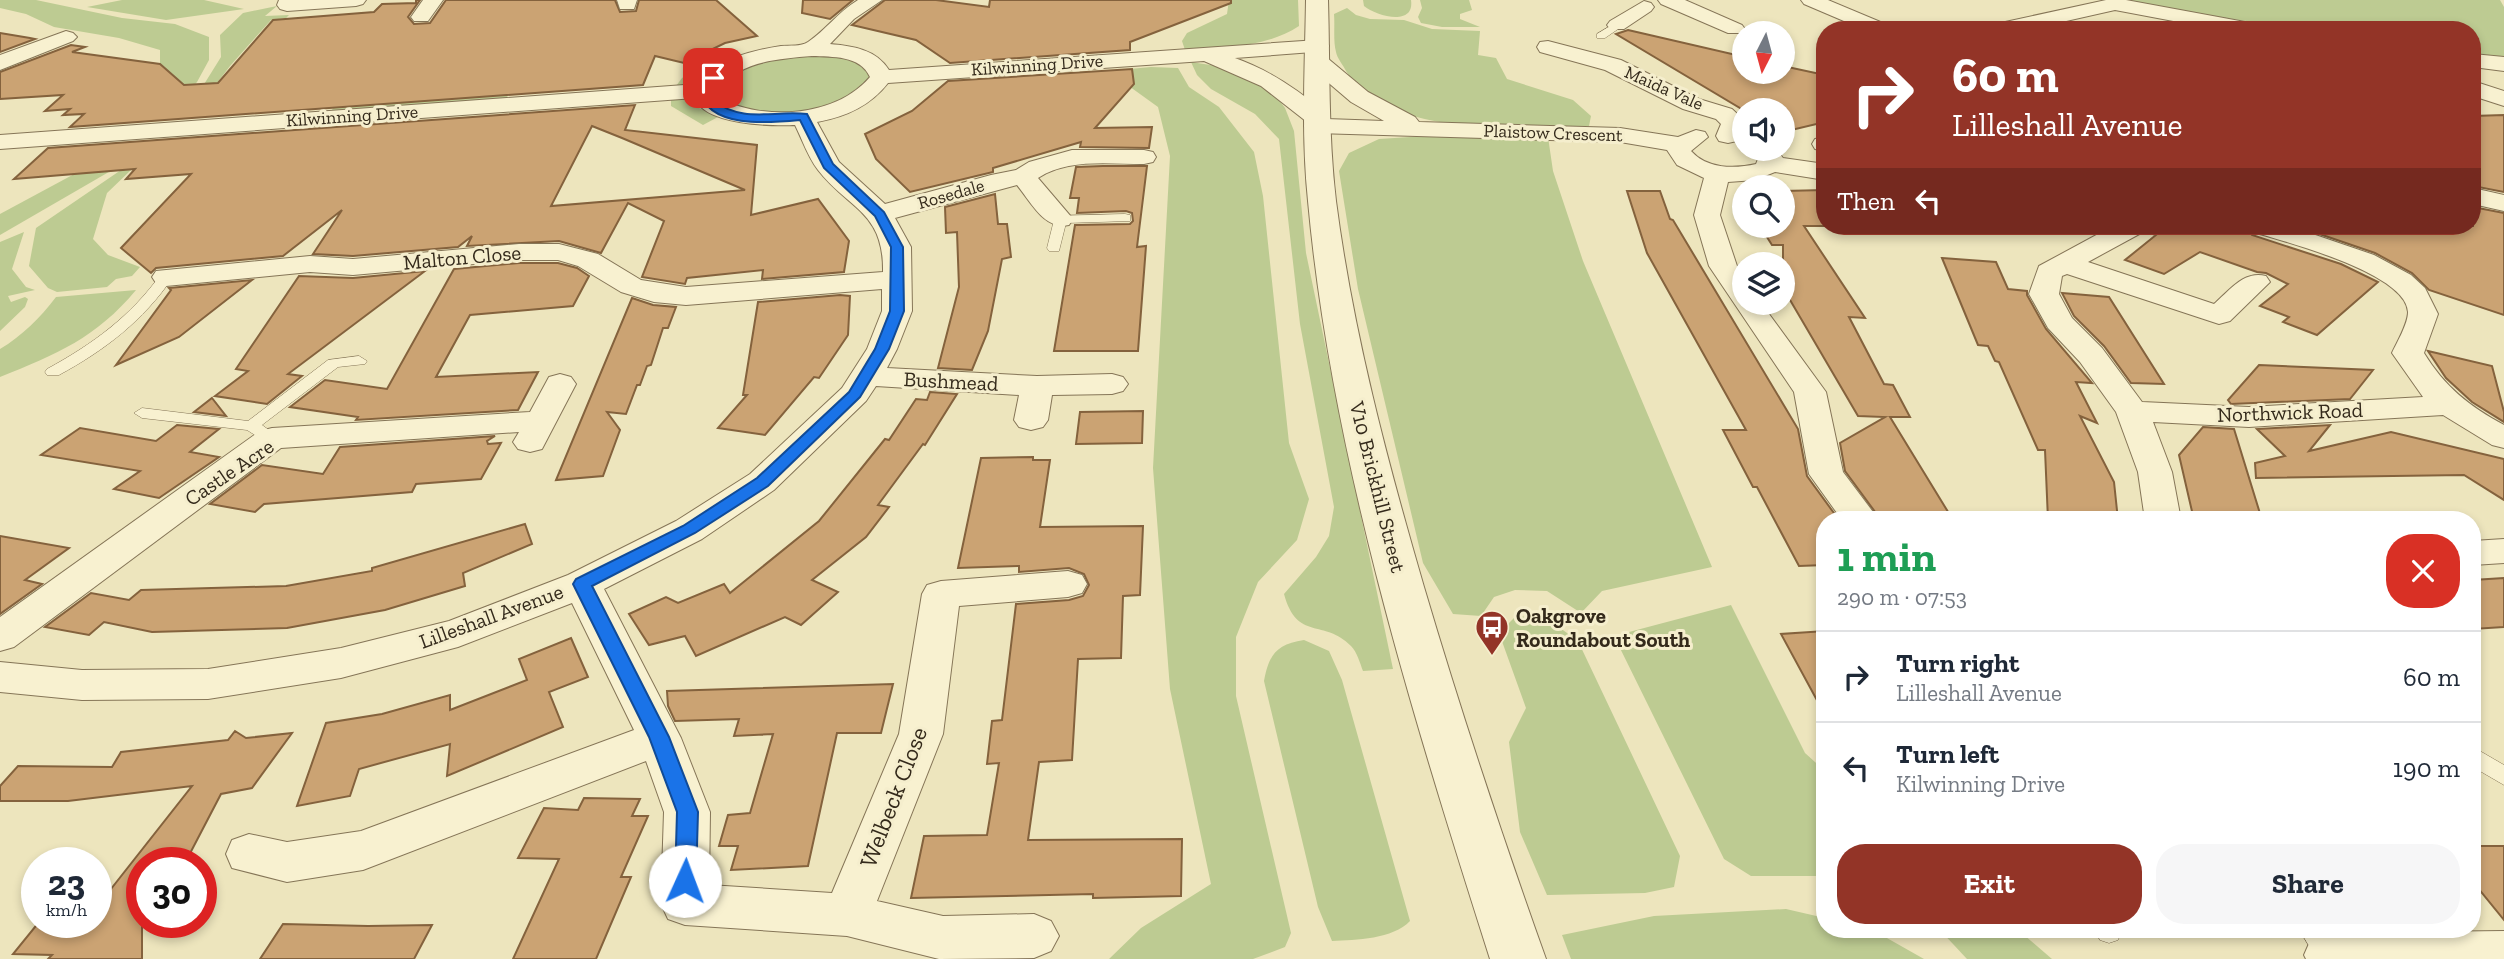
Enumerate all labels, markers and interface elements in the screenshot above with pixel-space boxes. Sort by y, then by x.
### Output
north arrow [1732,21,1796,84]
map controls [1732,21,1795,315]
text: 60 m [1952,46,2059,105]
pin [683,48,743,108]
street label: Kilwinning Drive [970,49,1104,81]
icon: right [1837,49,1928,140]
icon: arrive [694,59,732,97]
street label: Maida Vale [1621,61,1707,115]
button: sound [1732,98,1795,161]
street label: Kilwinning Drive [285,100,419,132]
text: Lilleshall Avenue [1952,106,2183,144]
street label: Plaistow Crescent [1483,120,1623,146]
street label: Rosedale [915,174,987,214]
button: search [1732,175,1795,238]
icon: left [1909,182,1947,220]
text: Then [1837,185,1895,217]
street label: Malton Close [402,239,522,275]
button: layers [1732,252,1795,315]
street label: Bushmead [903,366,1000,396]
street label: Northwick Road [2216,397,2364,427]
street label: V10 Brickhill Street [1344,398,1411,575]
street label: Castle Acre [180,433,278,511]
text: 1 min [1837,531,1936,582]
button: close [2386,534,2460,608]
street label: Lilleshall Avenue [416,578,566,654]
text: 290 m · 07:53 [1837,583,1967,611]
place label: Oakgrove Roundabout South [1516,603,1690,652]
bus stop icon: Oakgrove Roundabout South [1473,608,1511,657]
text: Turn right [1896,647,2019,679]
icon: right [1837,658,1875,696]
text: 60 m [2403,661,2460,693]
text: Lilleshall Avenue [1896,679,2062,707]
street label: Welbeck Close [853,723,933,871]
text: Turn left [1896,738,1999,770]
icon: left [1837,749,1875,787]
text: 190 m [2393,752,2460,784]
text: Kilwinning Drive [1896,770,2065,798]
position arrow [648,844,722,918]
button: Exit [1837,844,2142,924]
button: Share [2156,844,2460,924]
speed limit sign: 30 [126,847,217,938]
text: 23 [48,862,85,904]
text: km/h [46,899,87,921]

